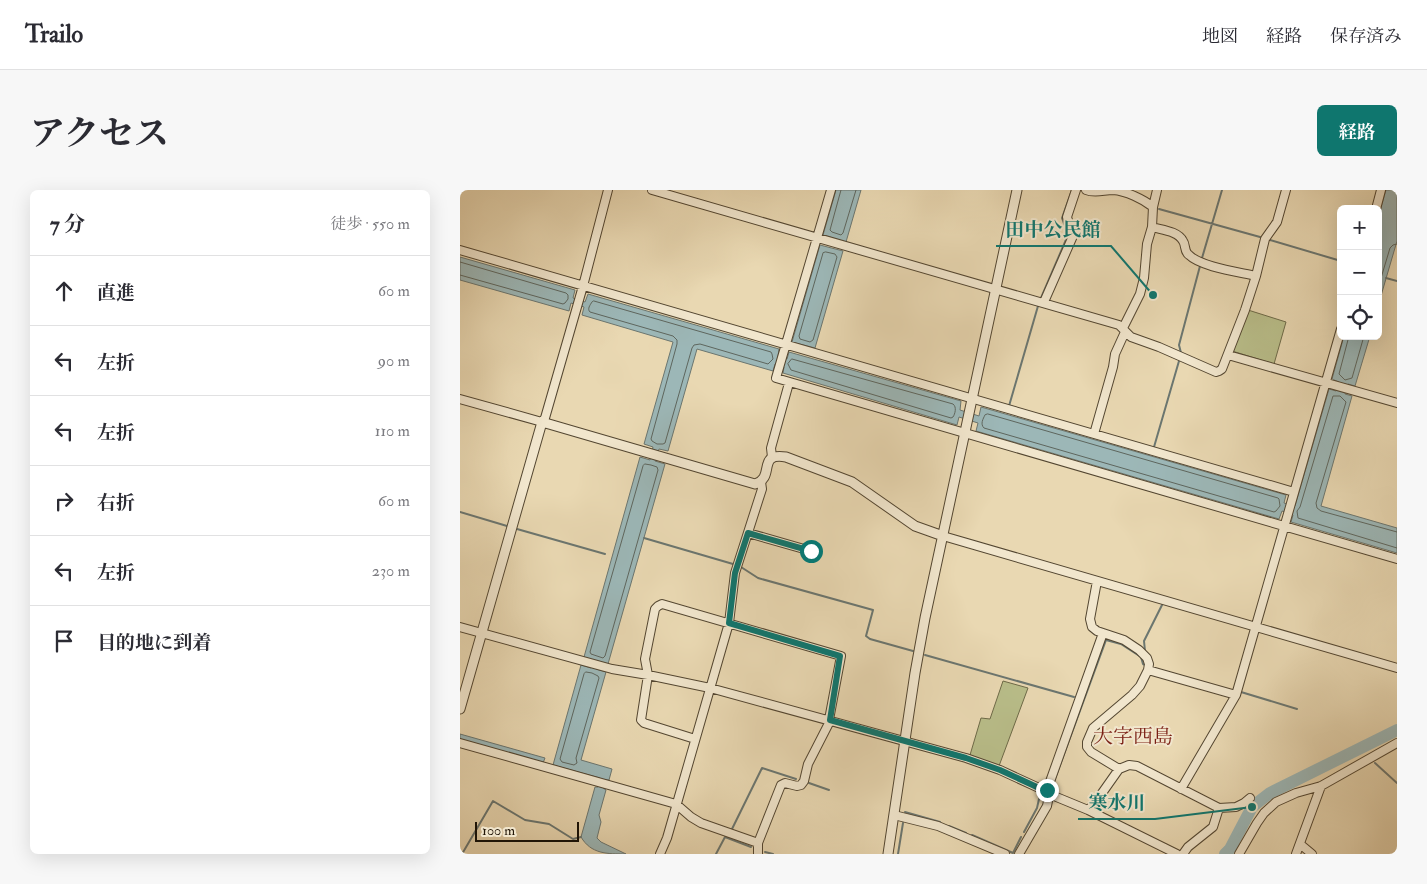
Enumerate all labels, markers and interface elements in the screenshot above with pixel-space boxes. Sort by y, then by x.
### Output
text: Trailo [25,19,83,50]
text: 地図 [1202,25,1238,48]
text: 経路 [1266,25,1302,48]
text: 保存済み [1330,25,1402,48]
button: 経路 [1317,105,1397,156]
text: アクセス [30,112,169,156]
map controls [1337,205,1382,340]
button: + [1337,205,1382,250]
text: 7 分 [50,211,85,238]
callout: 田中公民館 [996,212,1111,246]
text: 徒歩 · 550 m [330,214,410,234]
text: 田中公民館 [1005,218,1101,242]
button: − [1337,250,1382,295]
icon: ahead [50,277,78,305]
text: 直進 [97,281,135,305]
text: 60 m [378,281,410,301]
button: locate [1337,295,1382,340]
icon: left [50,347,78,375]
text: 左折 [97,351,135,375]
text: 90 m [378,351,410,371]
icon: left [50,417,78,445]
text: 左折 [97,421,135,445]
text: 110 m [375,421,410,441]
icon: right [50,487,78,515]
text: 右折 [97,491,135,515]
text: 60 m [378,491,410,511]
route start [800,540,823,563]
icon: left [50,557,78,585]
text: 左折 [97,561,135,585]
text: 230 m [372,561,410,581]
icon: arrive [50,627,78,655]
text: 目的地に到着 [97,631,211,655]
district label: 大字西島 [1093,724,1173,749]
route end [1036,779,1059,802]
callout: 寒水川 [1078,785,1155,819]
text: 寒水川 [1088,791,1146,815]
scale bar [475,819,579,842]
text: 100 m [482,822,515,839]

